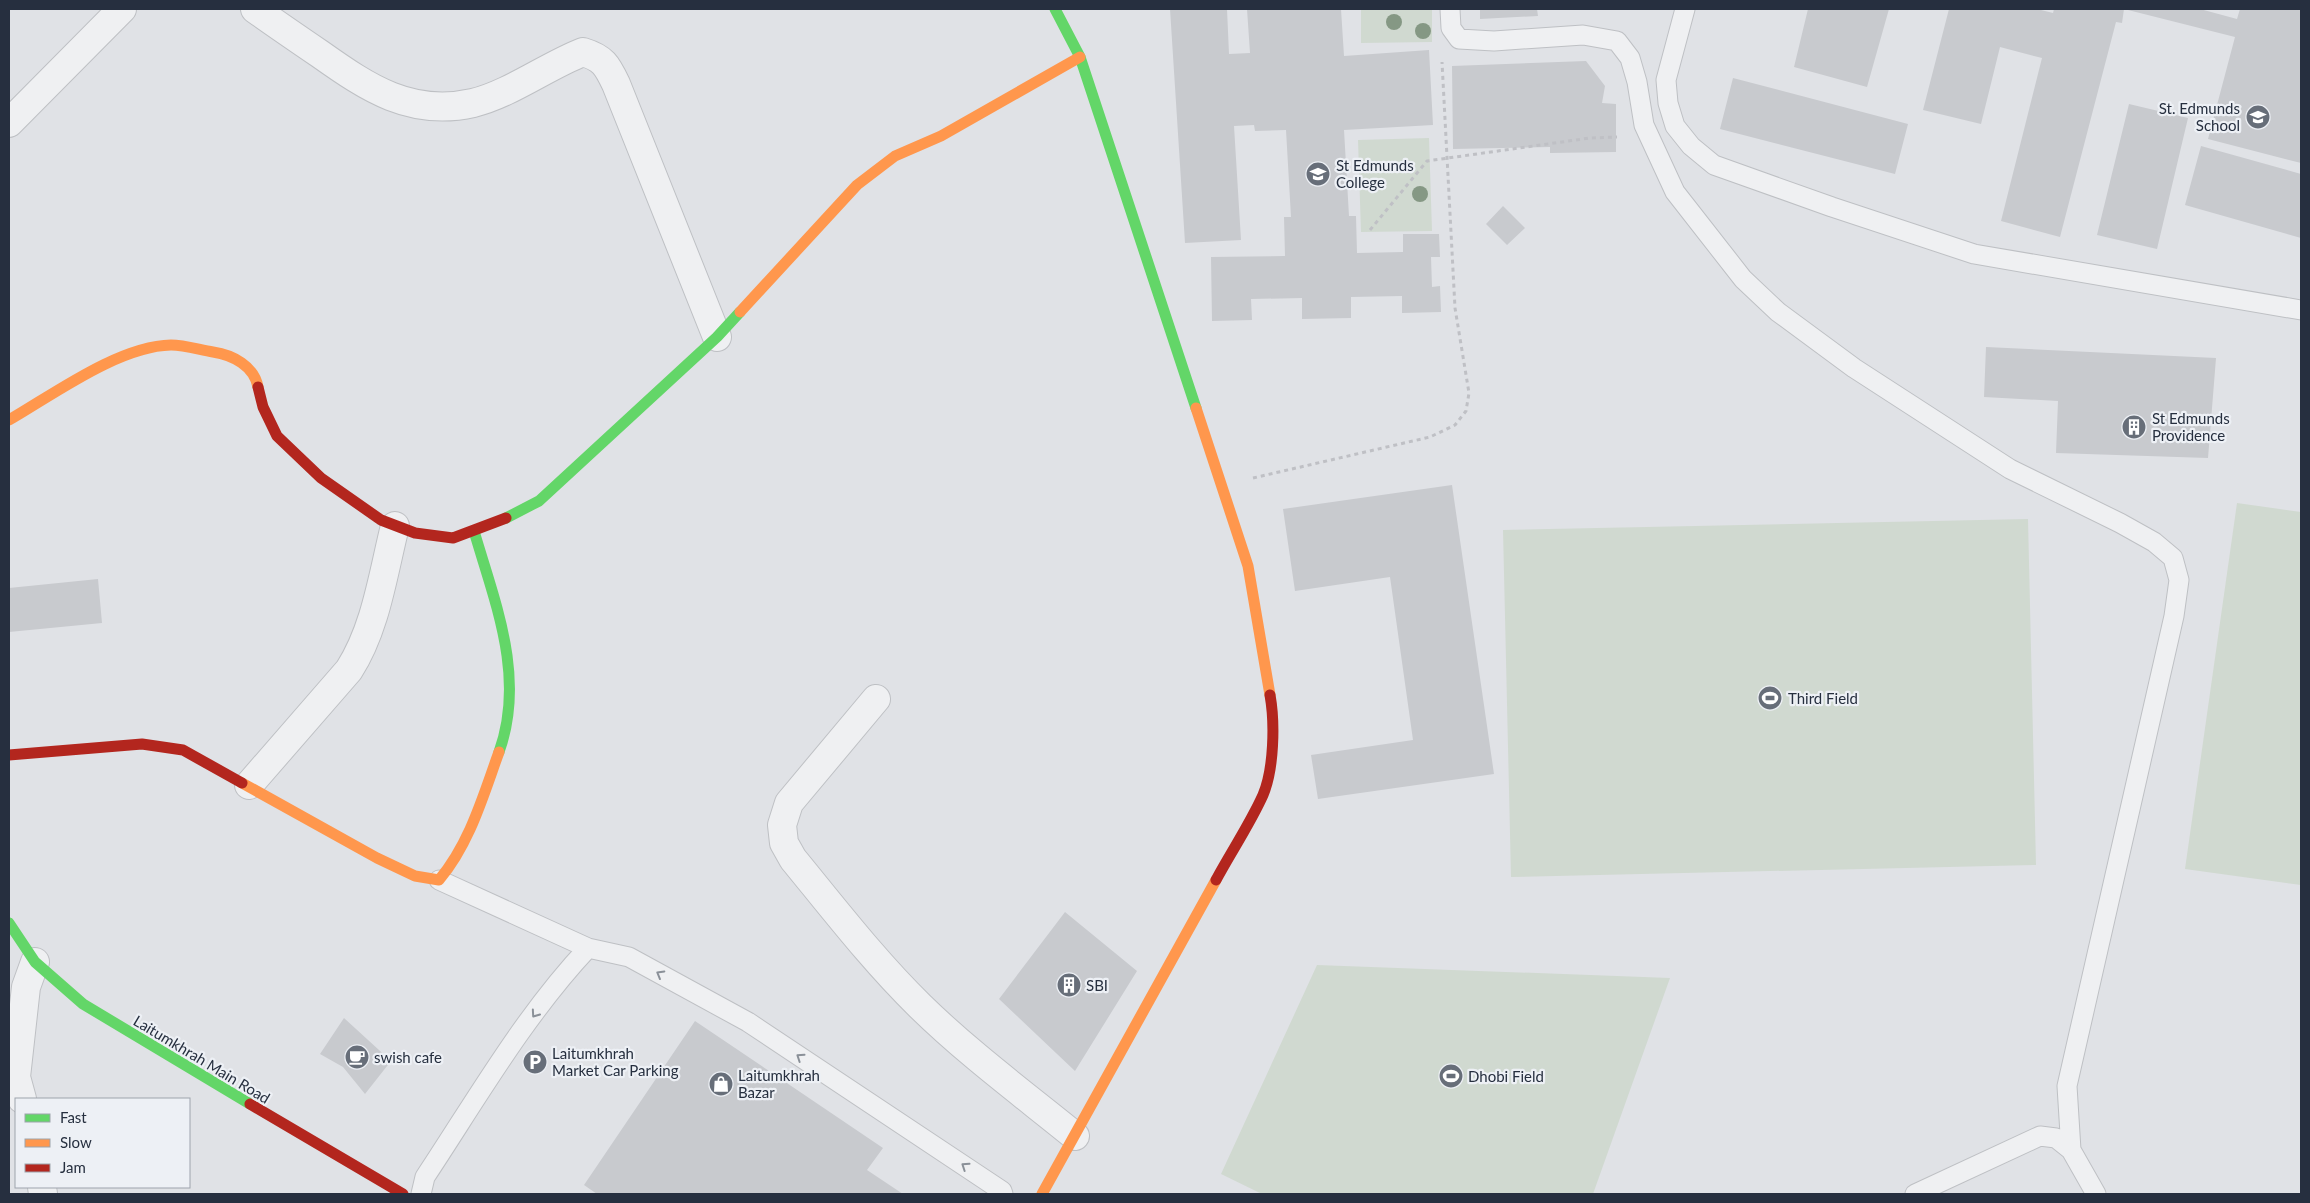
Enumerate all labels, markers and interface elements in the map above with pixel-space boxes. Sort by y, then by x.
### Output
place label: St. Edmunds School [2159,99,2240,134]
school or university icon: St. Edmunds School [2245,104,2271,130]
place label: St Edmunds College [1336,156,1414,191]
school or university icon: St Edmunds College [1305,161,1331,187]
place label: St Edmunds Providence [2152,409,2230,444]
building icon: St Edmunds Providence [2121,414,2147,440]
sports icon: Third Field [1757,685,1783,711]
place label: Third Field [1788,689,1858,707]
one-way arrow [656,971,665,981]
building icon: SBI [1056,972,1082,998]
place label: SBI [1086,976,1108,994]
one-way arrow [532,1008,541,1018]
street label: Laitumkhrah Main Road [130,1011,274,1107]
cafe icon: swish cafe [344,1044,370,1070]
place label: Laitumkhrah Market Car Parking [552,1044,679,1079]
place label: swish cafe [374,1048,442,1066]
parking icon: Laitumkhrah Market Car Parking [522,1049,548,1075]
one-way arrow [796,1054,805,1063]
sports icon: Dhobi Field [1438,1063,1464,1089]
place label: Laitumkhrah Bazar [738,1066,820,1101]
place label: Dhobi Field [1468,1067,1544,1085]
shop icon: Laitumkhrah Bazar [708,1071,734,1097]
legend [15,1098,190,1188]
text: Fast [60,1108,87,1126]
text: Slow [60,1133,92,1151]
text: Jam [60,1158,86,1176]
one-way arrow [961,1163,970,1172]

